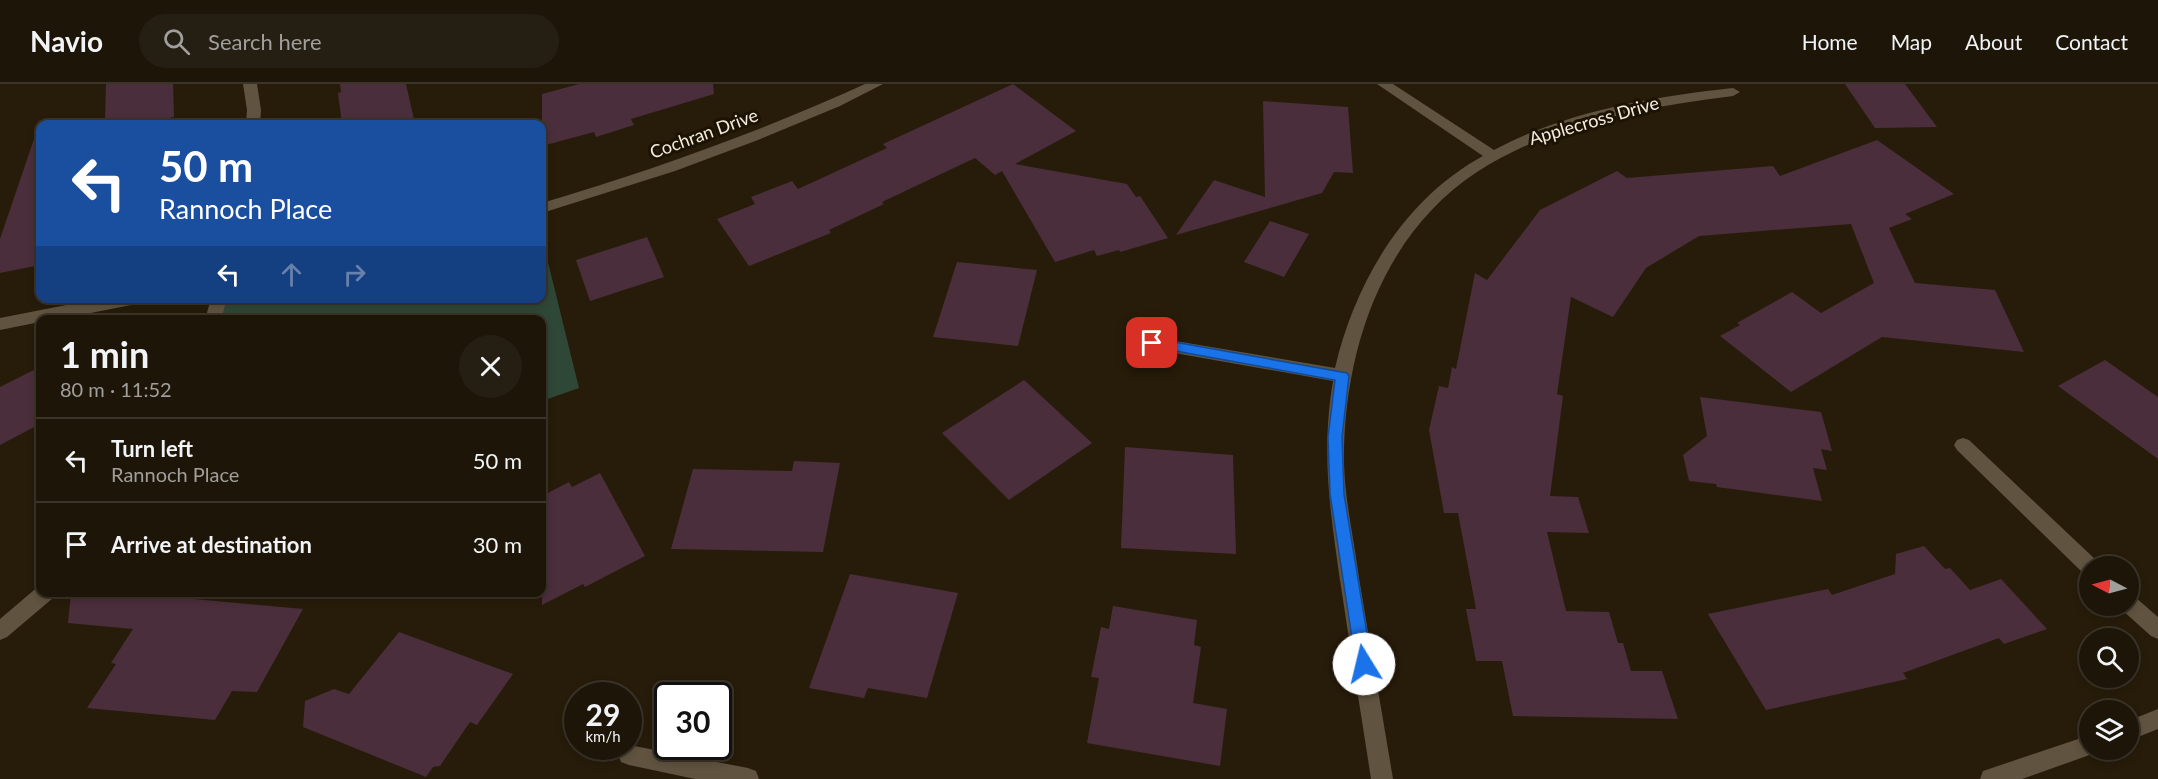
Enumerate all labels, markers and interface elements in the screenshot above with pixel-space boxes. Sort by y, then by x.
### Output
search box [139,14,559,68]
text: Navio [30,24,103,58]
icon: search [160,25,193,58]
text: Search here [208,28,322,55]
text: Home [1802,29,1858,54]
text: Map [1891,29,1932,54]
text: About [1965,29,2022,54]
text: Contact [2055,29,2128,54]
street label: Applecross Drive [1526,91,1661,149]
street label: Cochran Drive [647,103,761,163]
text: 50 m [159,141,253,191]
icon: left [60,144,138,222]
text: Rannoch Place [159,192,332,225]
icon: left [212,258,245,291]
icon: ahead [275,258,308,291]
icon: right [338,258,371,291]
pin [1126,317,1177,368]
icon: arrive [1135,326,1168,359]
text: 1 min [60,332,149,376]
button: close [459,335,522,398]
text: 80 m · 11:52 [60,377,172,401]
text: Turn left [111,435,193,462]
icon: left [60,444,93,477]
text: 50 m [473,447,522,474]
text: Rannoch Place [111,462,239,486]
icon: arrive [60,528,93,561]
text: Arrive at destination [111,531,312,558]
text: 30 m [473,531,522,558]
north arrow [2079,556,2139,616]
map controls [2079,556,2139,760]
button: search [2079,628,2139,688]
position arrow [1332,632,1396,696]
speed limit sign: 30 [654,682,732,760]
text: 29 [586,696,620,732]
button: layers [2079,700,2139,760]
text: km/h [585,727,621,745]

